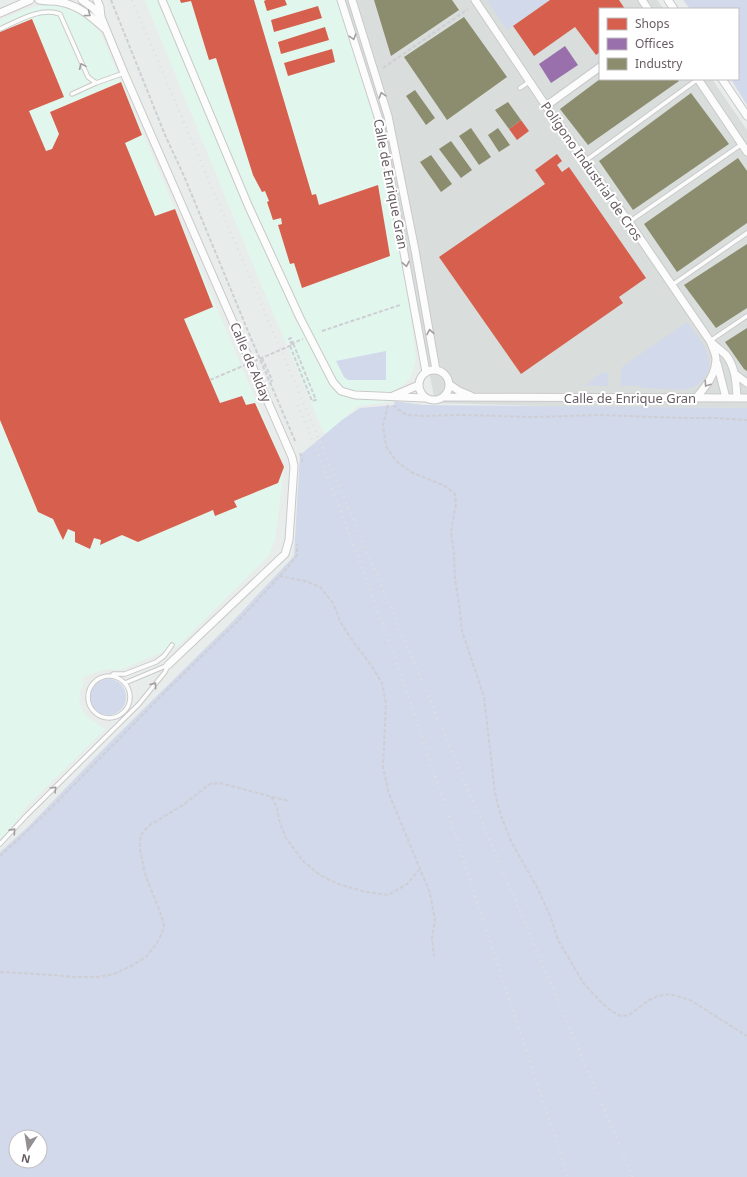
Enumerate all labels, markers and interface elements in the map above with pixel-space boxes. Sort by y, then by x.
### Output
legend [599,8,739,80]
one-way arrow [83,9,90,16]
text: Shops [635,15,670,32]
one-way arrow [348,34,357,41]
text: Offices [635,35,674,52]
text: Industry [635,55,683,72]
one-way arrow [79,62,87,70]
one-way arrow [378,92,387,99]
street label: Polígono Industrial de Cros [537,98,647,244]
street label: Calle de Enrique Gran [370,117,412,251]
one-way arrow [401,261,410,267]
street label: Calle de Alday [226,319,276,405]
one-way arrow [426,329,434,335]
one-way arrow [704,380,712,387]
street label: Calle de Enrique Gran [564,389,696,407]
one-way arrow [150,683,157,690]
one-way arrow [49,786,57,794]
one-way arrow [9,828,16,835]
north arrow [8,1129,48,1169]
text: N [20,1151,32,1168]

